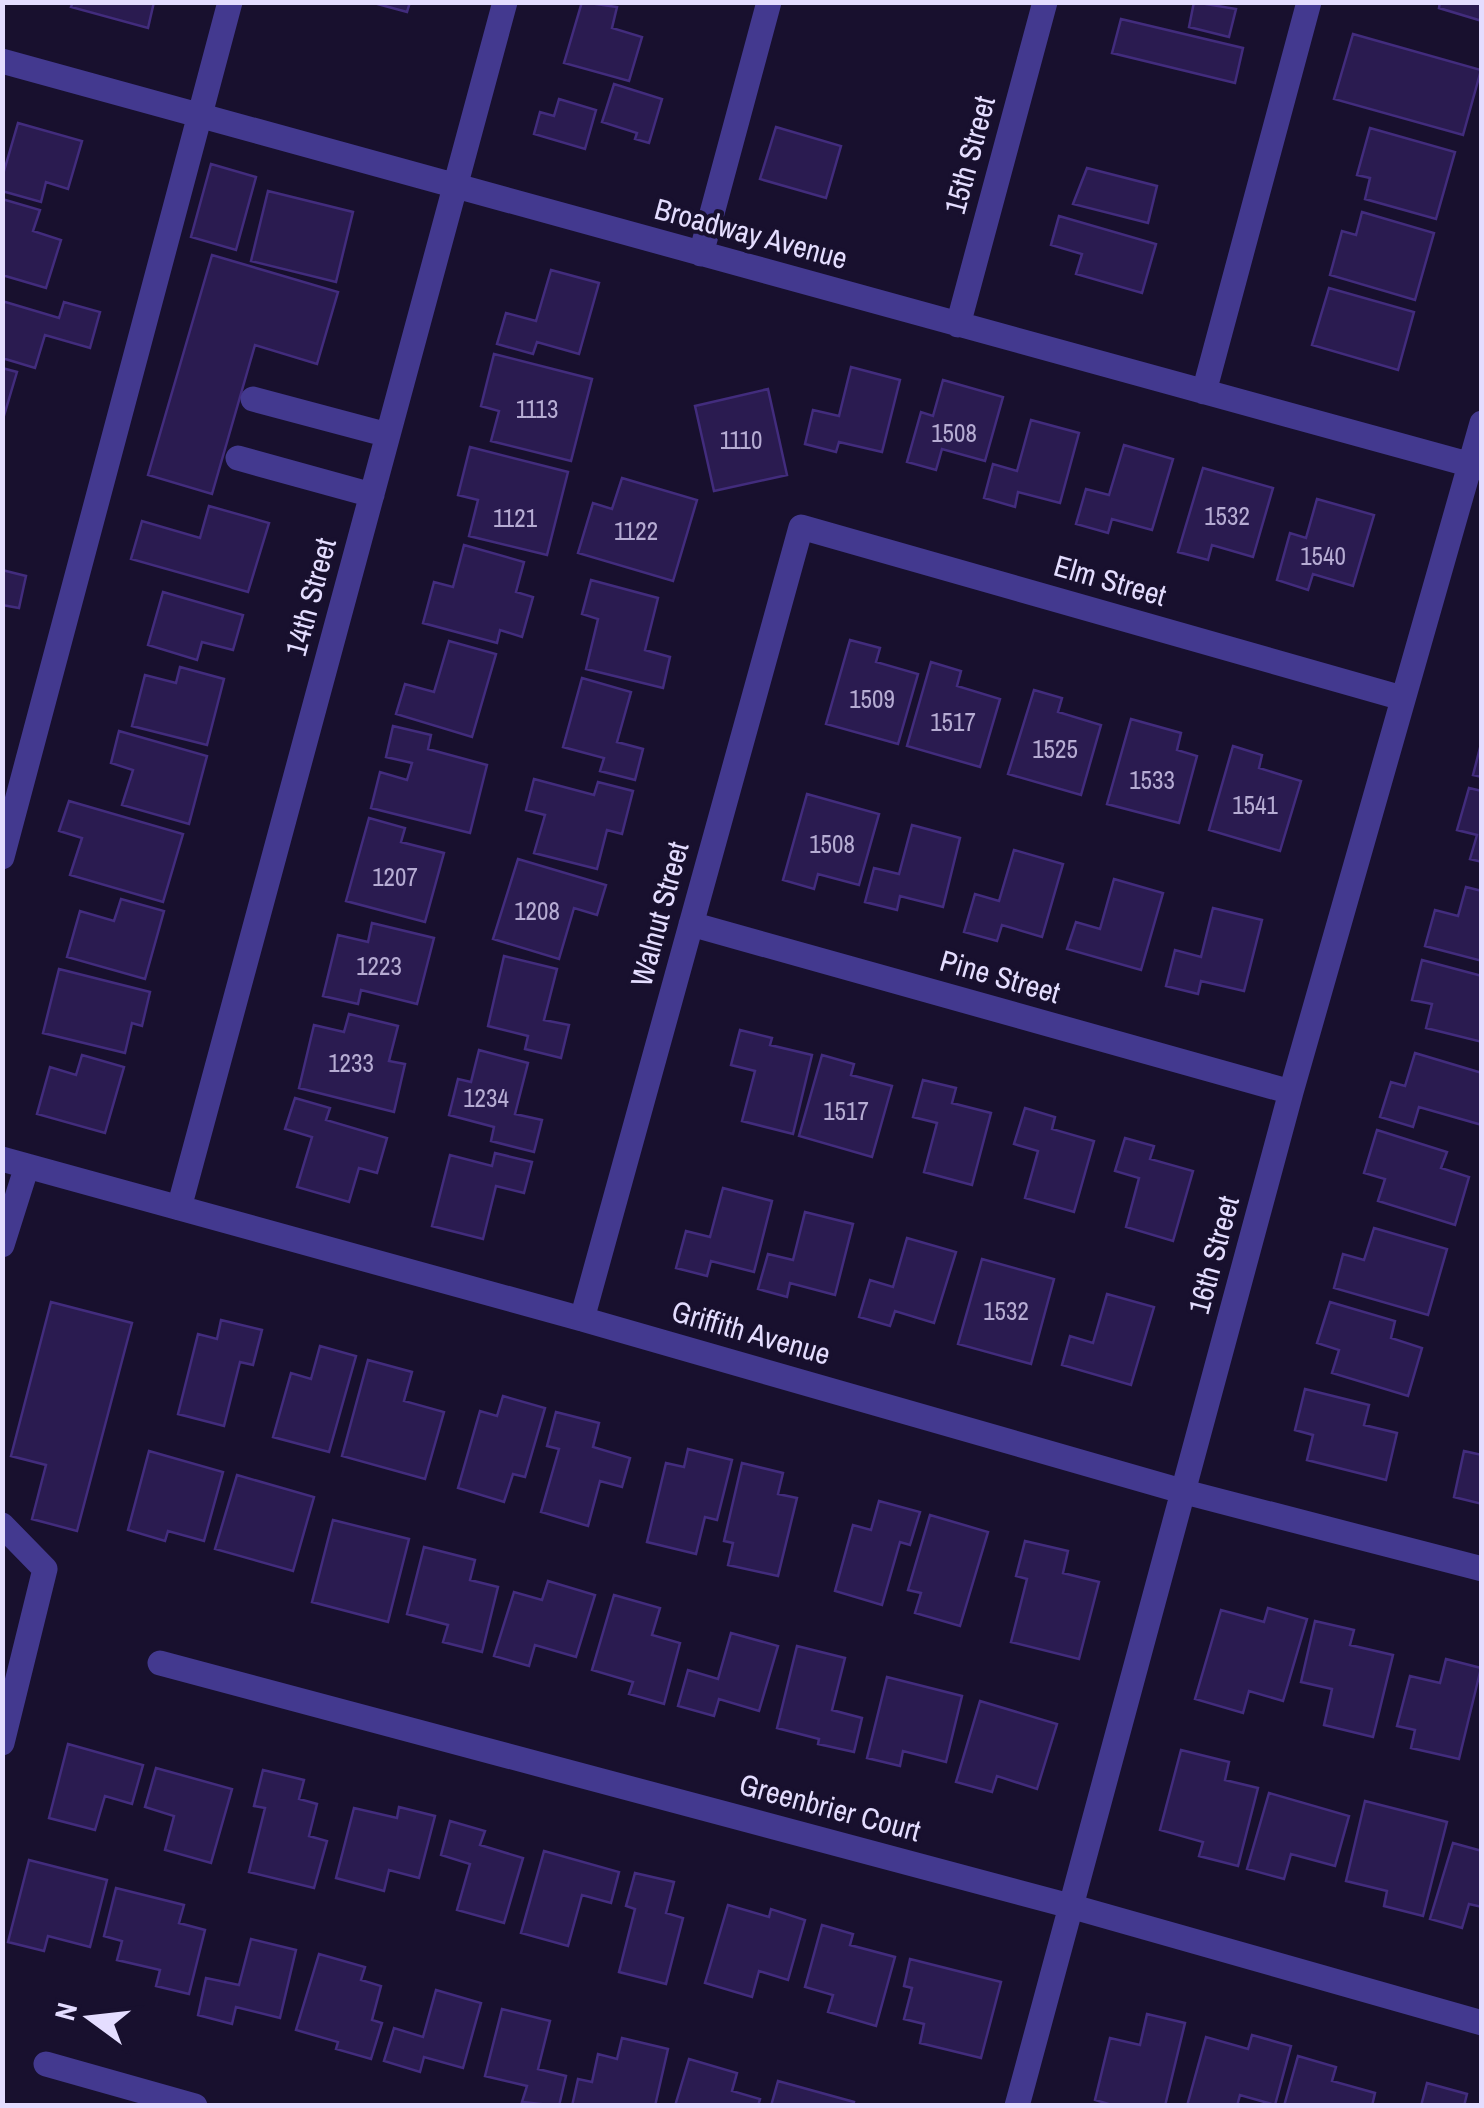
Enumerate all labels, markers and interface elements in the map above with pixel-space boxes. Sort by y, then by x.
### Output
street label: 15th Street [934,91,1004,218]
street label: Broadway Avenue [651,188,852,278]
house number: 1113 [516,392,558,426]
house number: 1508 [931,416,977,450]
house number: 1110 [720,423,762,457]
house number: 1532 [1204,499,1250,533]
house number: 1121 [493,501,538,535]
house number: 1122 [614,514,658,548]
street label: 14th Street [275,533,345,660]
house number: 1540 [1300,539,1346,573]
street label: Elm Street [1050,545,1171,615]
house number: 1509 [849,682,895,716]
house number: 1517 [930,705,976,739]
house number: 1525 [1032,732,1078,766]
house number: 1533 [1129,763,1175,797]
house number: 1541 [1232,788,1278,822]
house number: 1508 [809,827,855,861]
street label: Walnut Street [621,837,698,990]
house number: 1207 [372,860,418,894]
house number: 1208 [514,894,560,928]
street label: Pine Street [936,940,1065,1012]
house number: 1223 [356,949,402,983]
house number: 1233 [328,1046,374,1080]
house number: 1234 [463,1081,509,1115]
house number: 1517 [823,1094,869,1128]
street label: 16th Street [1178,1191,1248,1318]
street label: Griffith Avenue [667,1290,835,1374]
house number: 1532 [983,1294,1029,1328]
street label: Greenbrier Court [735,1764,925,1850]
north arrow [40,1968,140,2068]
text: N [45,1999,86,2024]

